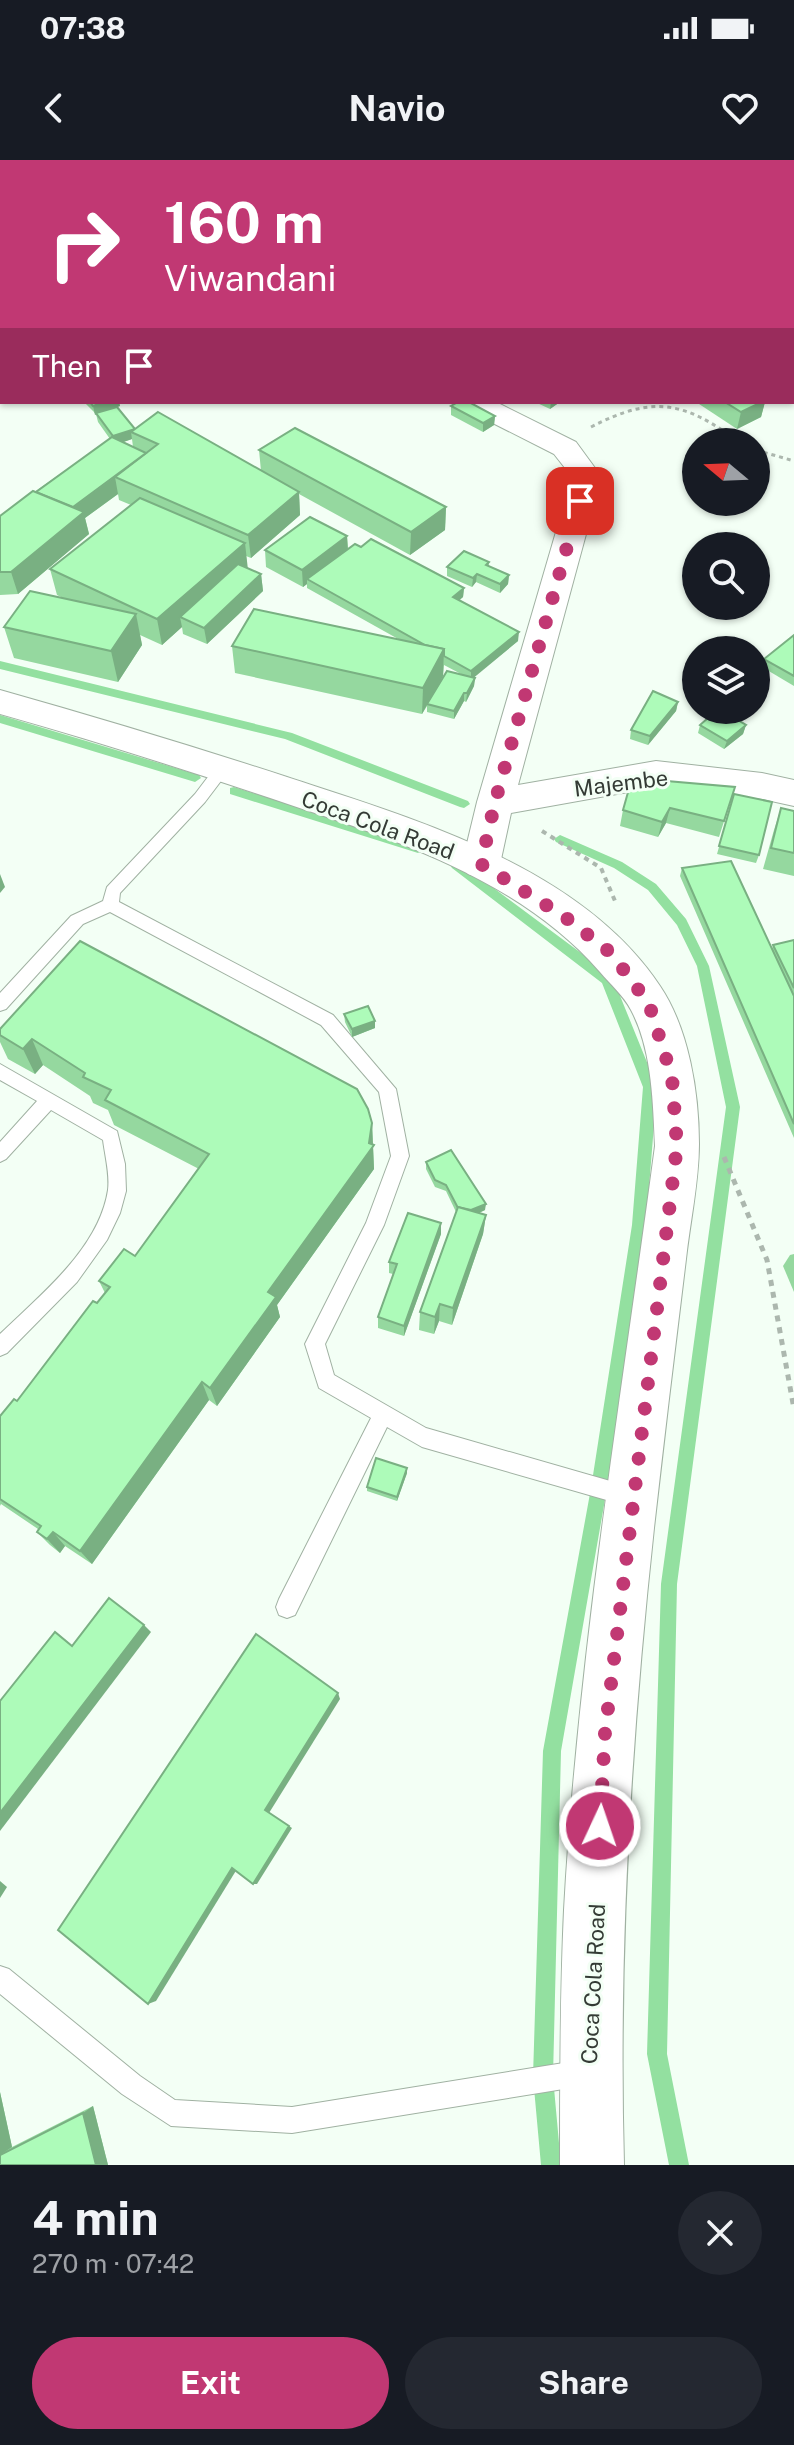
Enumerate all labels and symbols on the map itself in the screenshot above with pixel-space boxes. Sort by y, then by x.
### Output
north arrow [682,428,770,516]
pin [546,467,614,535]
street label: Majembe [573,764,669,802]
street label: Coca Cola Road [298,785,458,865]
position arrow [558,1784,642,1868]
street label: Coca Cola Road [576,1903,610,2065]

